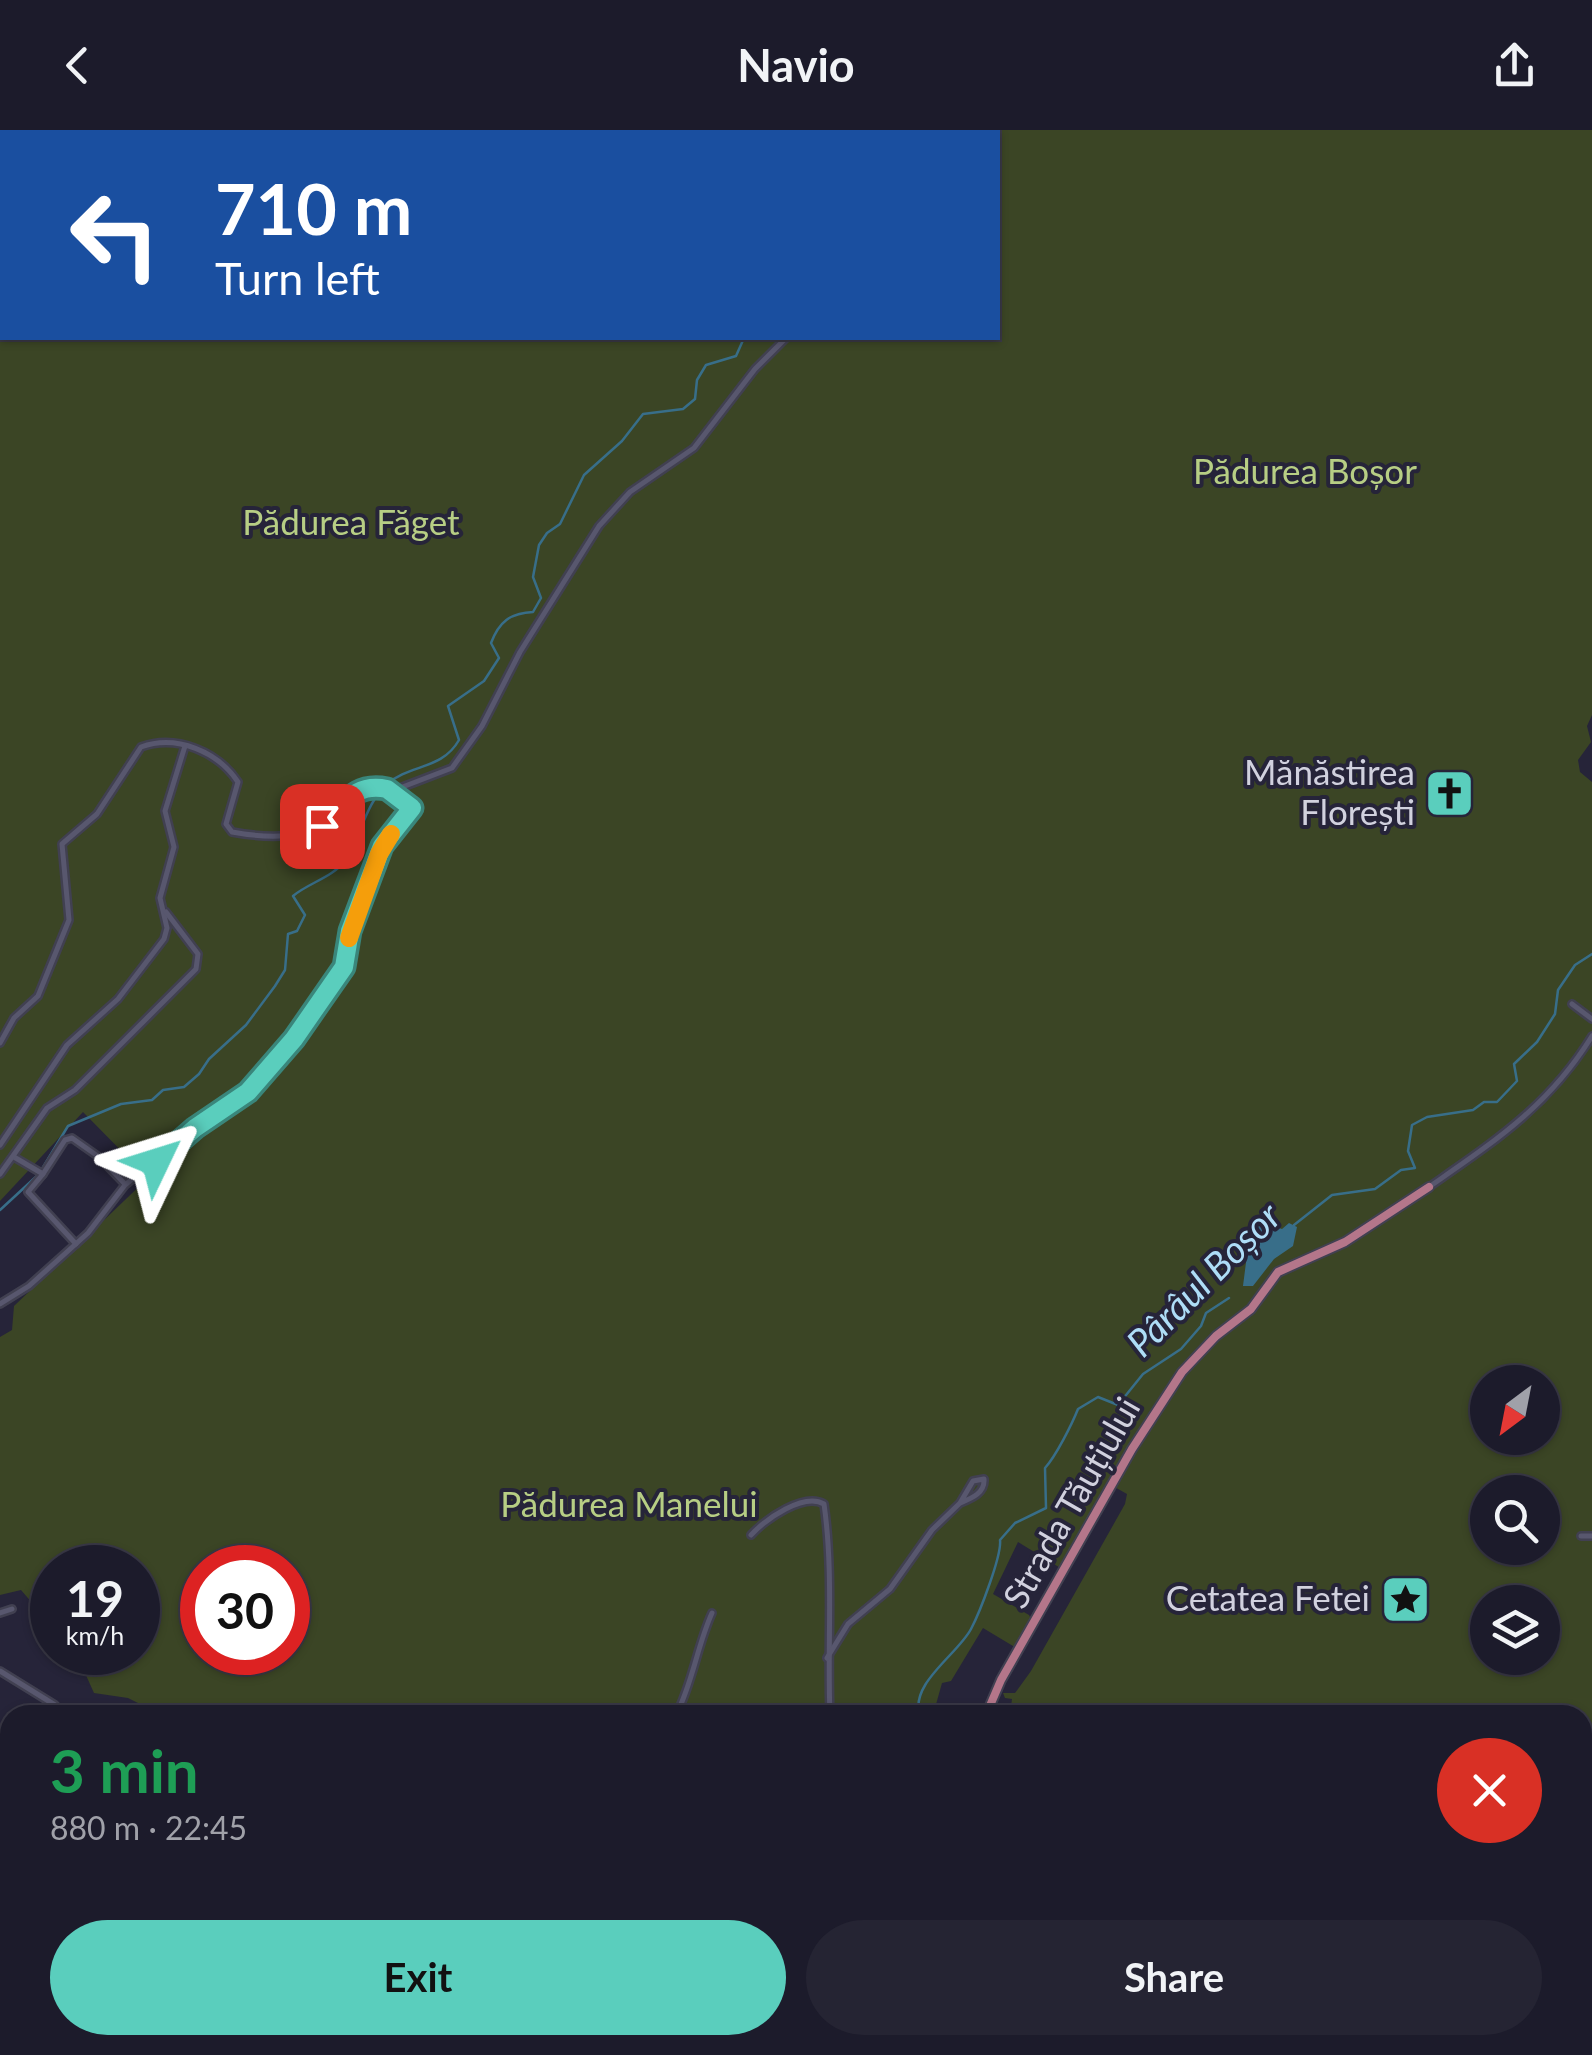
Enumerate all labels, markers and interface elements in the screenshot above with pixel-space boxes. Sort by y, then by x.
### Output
icon: back [50,38,105,93]
text: Navio [737,38,855,92]
icon: share [1487,38,1542,93]
text: 710 m [215,166,412,250]
icon: left [50,170,180,300]
text: Turn left [215,251,380,305]
park label: Pădurea Boșor [1193,449,1417,491]
park label: Pădurea Făget [242,500,460,542]
place label: Mănăstirea Florești [1244,750,1415,832]
church icon: Mănăstirea Florești [1424,767,1476,819]
pin [280,784,365,869]
icon: arrive [295,799,350,854]
position arrow [104,1110,208,1214]
water label: Pârâul Boșor [1116,1191,1290,1365]
north arrow [1470,1365,1560,1455]
map controls [1470,1365,1560,1675]
street label: Strada Tăuțiului [993,1389,1147,1615]
button: search [1470,1475,1560,1565]
park label: Pădurea Manelui [500,1482,758,1524]
speed limit sign: 30 [180,1545,310,1675]
text: 19 [66,1568,124,1628]
place icon: Cetatea Fetei [1379,1573,1431,1625]
place label: Cetatea Fetei [1166,1576,1370,1618]
button: layers [1470,1585,1560,1675]
text: km/h [66,1620,124,1650]
text: 3 min [50,1734,199,1806]
button: close [1437,1738,1542,1843]
text: 880 m · 22:45 [50,1808,247,1847]
button: Exit [50,1920,786,2035]
button: Share [806,1920,1542,2035]

